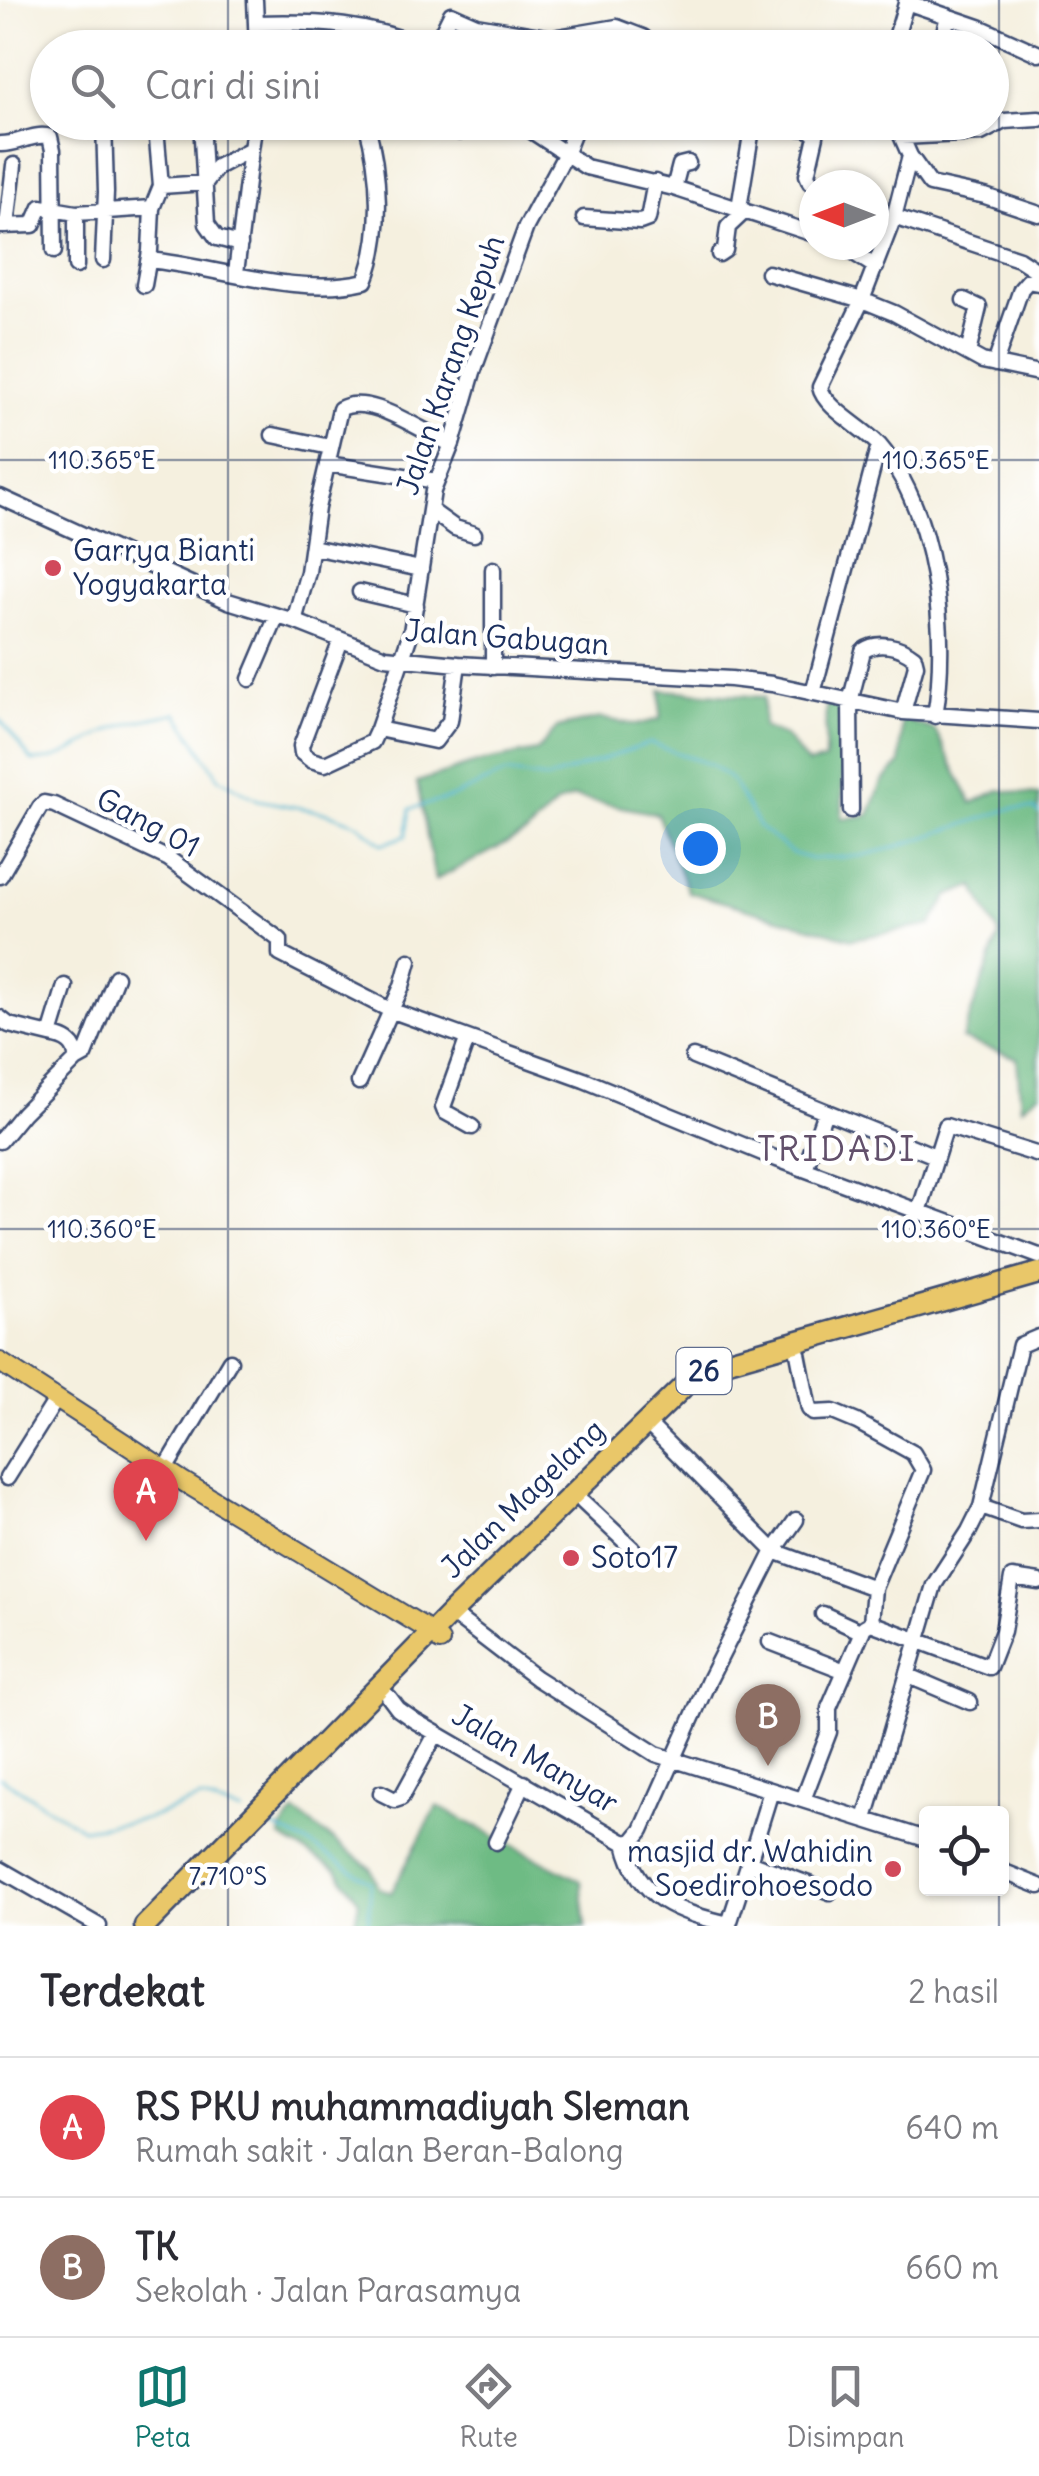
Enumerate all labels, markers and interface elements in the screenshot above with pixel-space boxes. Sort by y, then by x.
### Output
search box [30,30,1009,140]
icon: search [65,58,120,113]
text: Cari di sini [145,62,321,109]
north arrow [799,170,889,260]
street label: Jalan Karang Kepuh [388,230,512,500]
text: 110.365°E [48,444,156,476]
text: 110.365°E [882,444,990,476]
place label: Garrya Bianti Yogyakarta [73,531,255,603]
marker: Garrya Bianti Yogyakarta [42,557,64,579]
street label: Jalan Gabugan [404,611,610,663]
street label: Gang 01 [90,779,207,865]
your location [675,823,726,874]
district label: TRIDADI [757,1126,917,1170]
text: 110.360°E [47,1213,157,1245]
text: 110.360°E [881,1213,991,1245]
road number: 26 [676,1348,732,1394]
street label: Jalan Magelang [433,1411,612,1586]
pin: A [114,1458,178,1541]
place label: Soto17 [591,1538,678,1576]
marker: Soto17 [560,1547,582,1569]
pin: B [736,1684,800,1766]
street label: Jalan Manyar [446,1695,625,1821]
map controls [919,1806,1009,1896]
button: locate [919,1806,1009,1896]
place label: masjid dr. Wahidin Soedirohoesodo [627,1832,873,1904]
marker: masjid dr. Wahidin Soedirohoesodo [882,1858,904,1880]
text: 7.710°S [189,1860,267,1892]
text: Terdekat [40,1965,205,2017]
text: 2 hasil [908,1971,999,2012]
text: RS PKU muhammadiyah Sleman [135,2083,690,2130]
text: A [62,2107,83,2148]
text: 640 m [905,2107,999,2148]
text: Rumah sakit · Jalan Beran-Balong [135,2130,624,2171]
text: TK [135,2223,178,2270]
text: B [62,2247,83,2288]
text: 660 m [905,2247,999,2288]
text: Sekolah · Jalan Parasamya [135,2270,521,2311]
tab: Peta [134,2359,191,2455]
tab: Rute [460,2359,518,2455]
tab: Disimpan [787,2359,905,2455]

